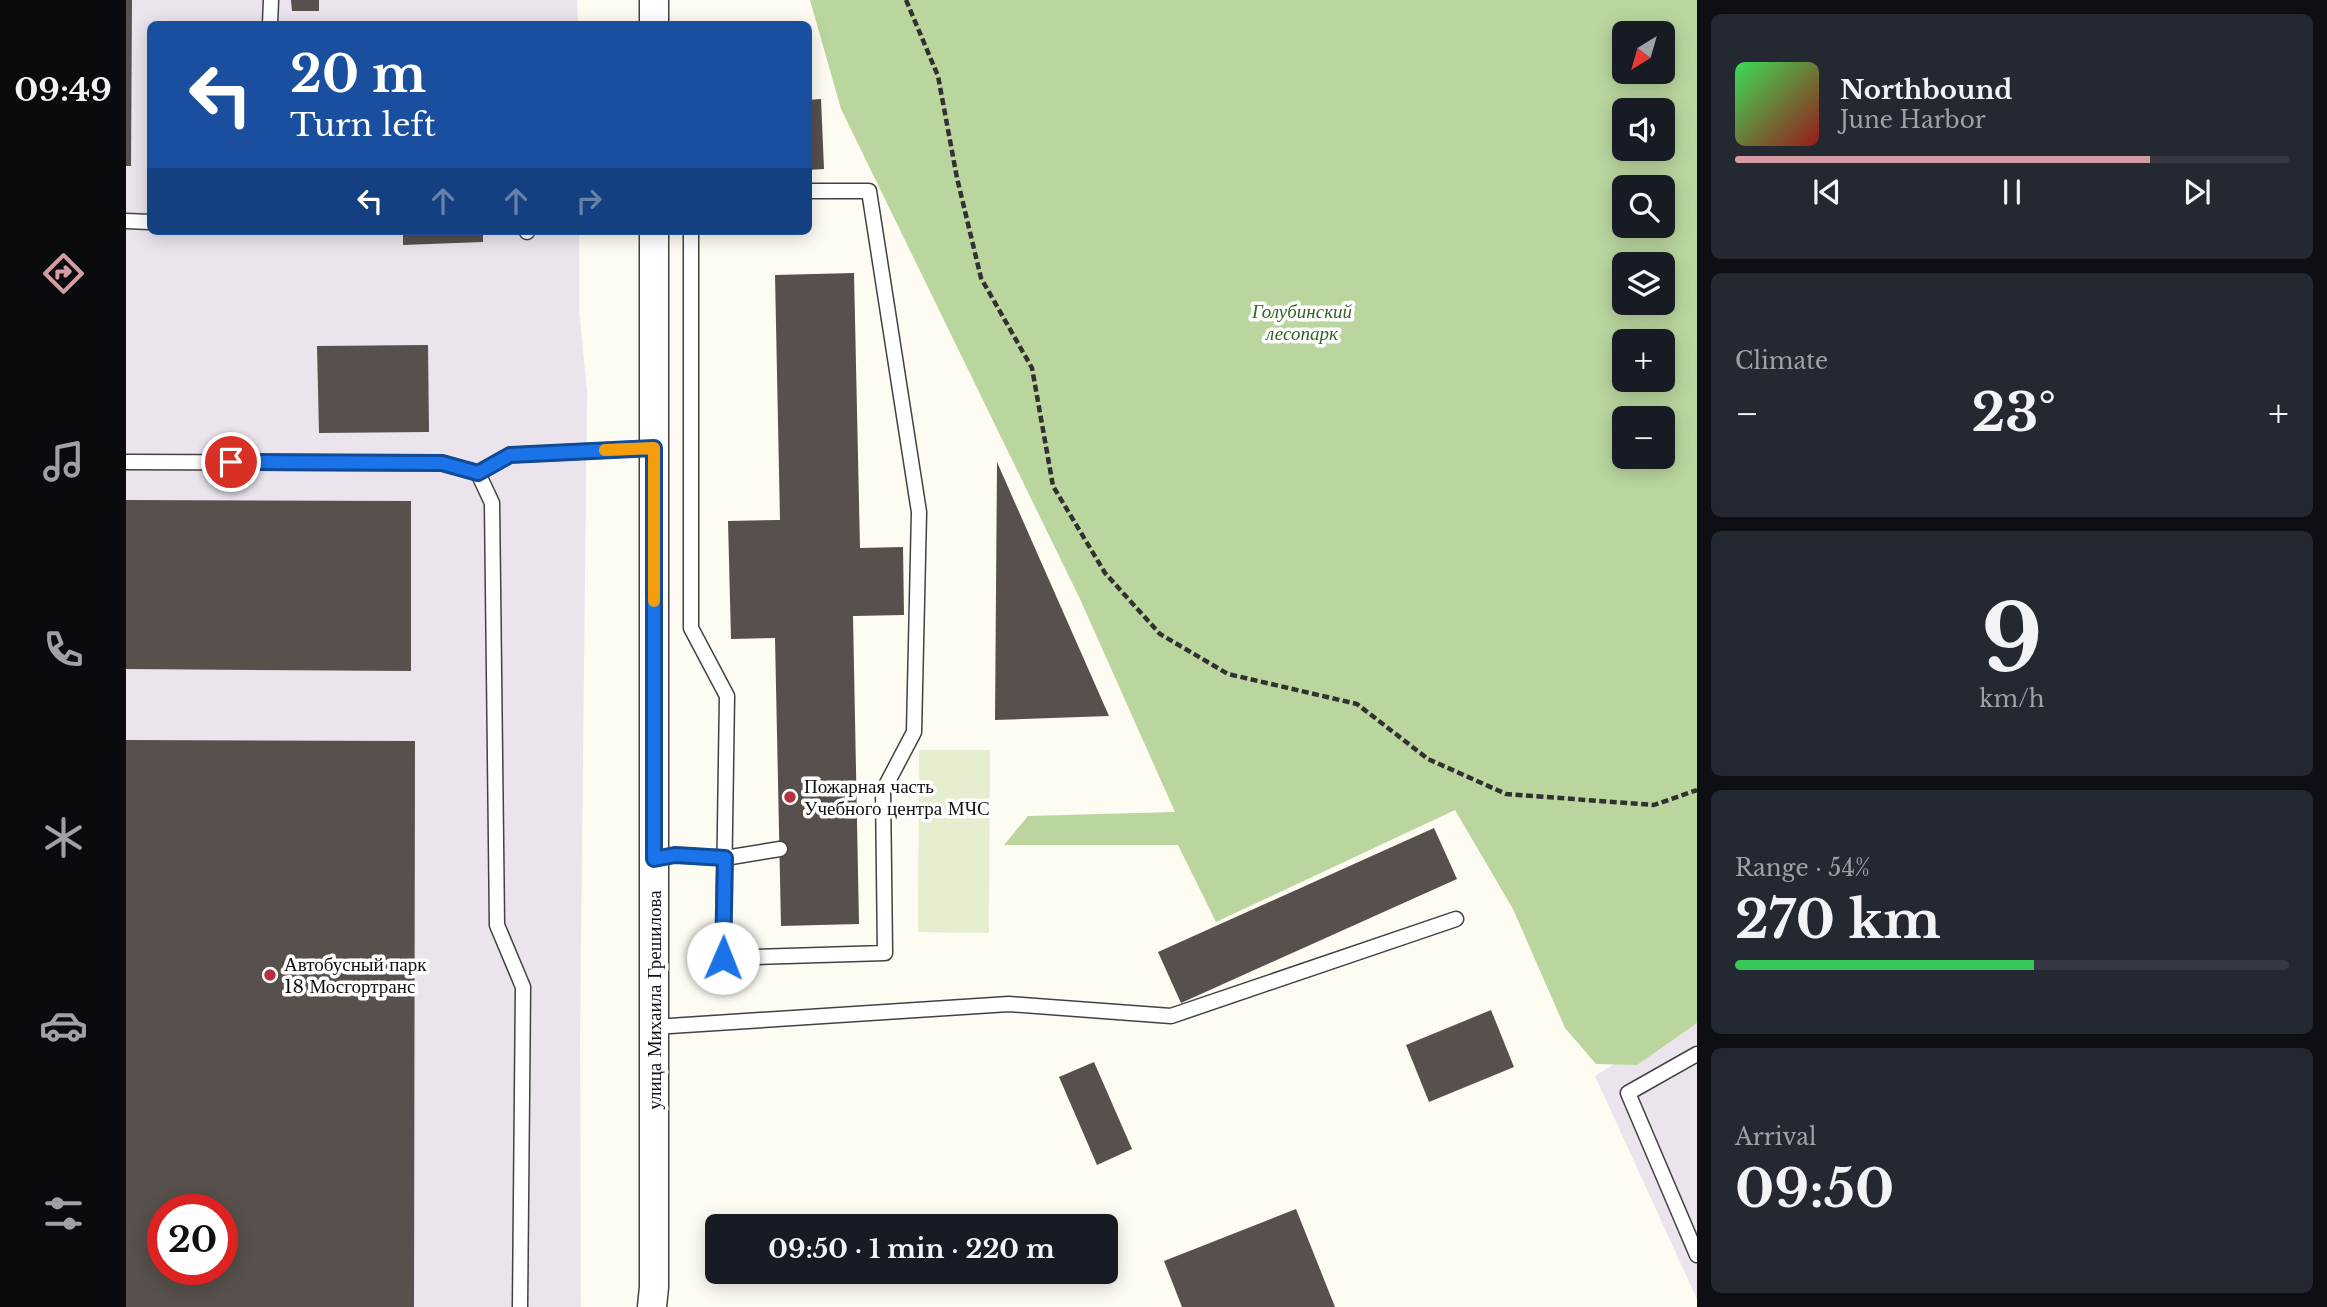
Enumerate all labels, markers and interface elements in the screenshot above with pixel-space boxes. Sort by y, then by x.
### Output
north arrow [1612,21,1675,84]
map controls [1612,21,1675,469]
text: 20 m [290,44,426,105]
icon: left [175,49,266,140]
text: 09:49 [14,70,112,110]
text: Northbound [1840,74,2012,106]
button: sound [1612,98,1675,161]
text: Turn left [290,105,436,145]
text: June Harbor [1840,106,1986,134]
icon: previous [1808,173,1846,211]
icon: pause [1993,173,2031,211]
icon: next [2178,173,2216,211]
button: search [1612,175,1675,238]
icon: left [351,182,389,220]
icon: ahead [424,182,462,220]
icon: ahead [497,182,535,220]
icon: right [570,182,608,220]
icon: directions [39,249,88,298]
button: layers [1612,252,1675,315]
park label: Голубинский лесопарк [1251,300,1353,345]
button: + [1612,329,1675,392]
text: Climate [1735,347,1828,375]
text: 23° [1971,381,2056,445]
text: − [1735,390,1759,437]
text: + [2268,390,2289,437]
button: − [1612,406,1675,469]
pin [201,432,261,492]
icon: music [39,437,88,486]
icon: arrive [212,443,250,481]
text: 9 [1981,583,2043,696]
icon: phone [39,625,88,674]
text: km/h [1979,685,2045,713]
place label: Пожарная часть Учебного центра МЧС [804,775,990,820]
marker: Пожарная часть Учебного центра МЧС [782,789,798,805]
icon: climate [39,813,88,862]
text: Range · 54% [1735,854,1870,882]
text: 270 km [1735,888,1941,952]
street label: улица Михаила Грешилова [643,890,666,1110]
position arrow [686,921,760,995]
place label: Автобусный парк 18 Мосгортранс [284,953,427,998]
marker: Автобусный парк 18 Мосгортранс [262,967,278,983]
icon: car [39,1001,88,1050]
text: Arrival [1735,1123,1816,1151]
text: 09:50 [1735,1157,1894,1221]
icon: filters [39,1189,88,1238]
speed limit sign: 20 [147,1194,238,1285]
text: 09:50 · 1 min · 220 m [768,1233,1055,1265]

